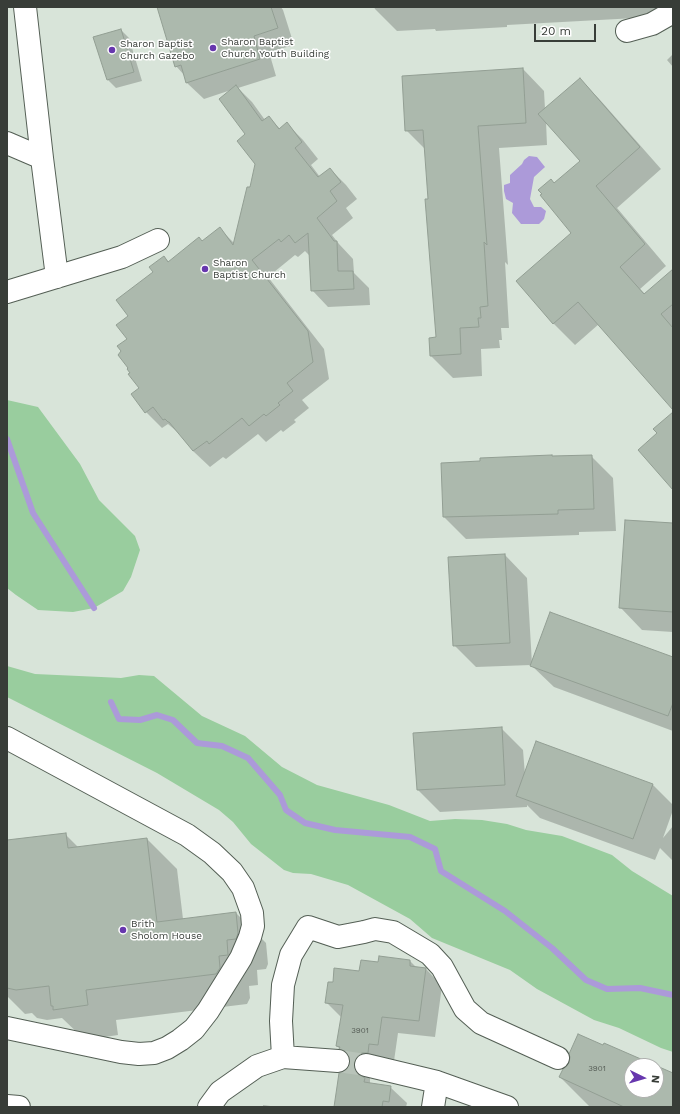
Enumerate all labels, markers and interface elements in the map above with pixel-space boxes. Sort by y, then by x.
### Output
scale bar [536,16,598,42]
text: 20 m [541,24,571,38]
place label: Sharon Baptist Church Youth Building [221,36,329,60]
place label: Sharon Baptist Church Gazebo [120,38,195,62]
marker: Sharon Baptist Church Youth Building [208,43,218,53]
marker: Sharon Baptist Church Gazebo [107,45,117,55]
place label: Sharon Baptist Church [213,257,286,280]
marker: Sharon Baptist Church [200,264,210,274]
place label: Brith Sholom House [131,918,202,942]
marker: Brith Sholom House [118,925,128,935]
house number: 3901 [351,1026,369,1036]
north arrow [624,1058,664,1098]
house number: 3901 [588,1064,606,1074]
text: N [649,1074,662,1084]

